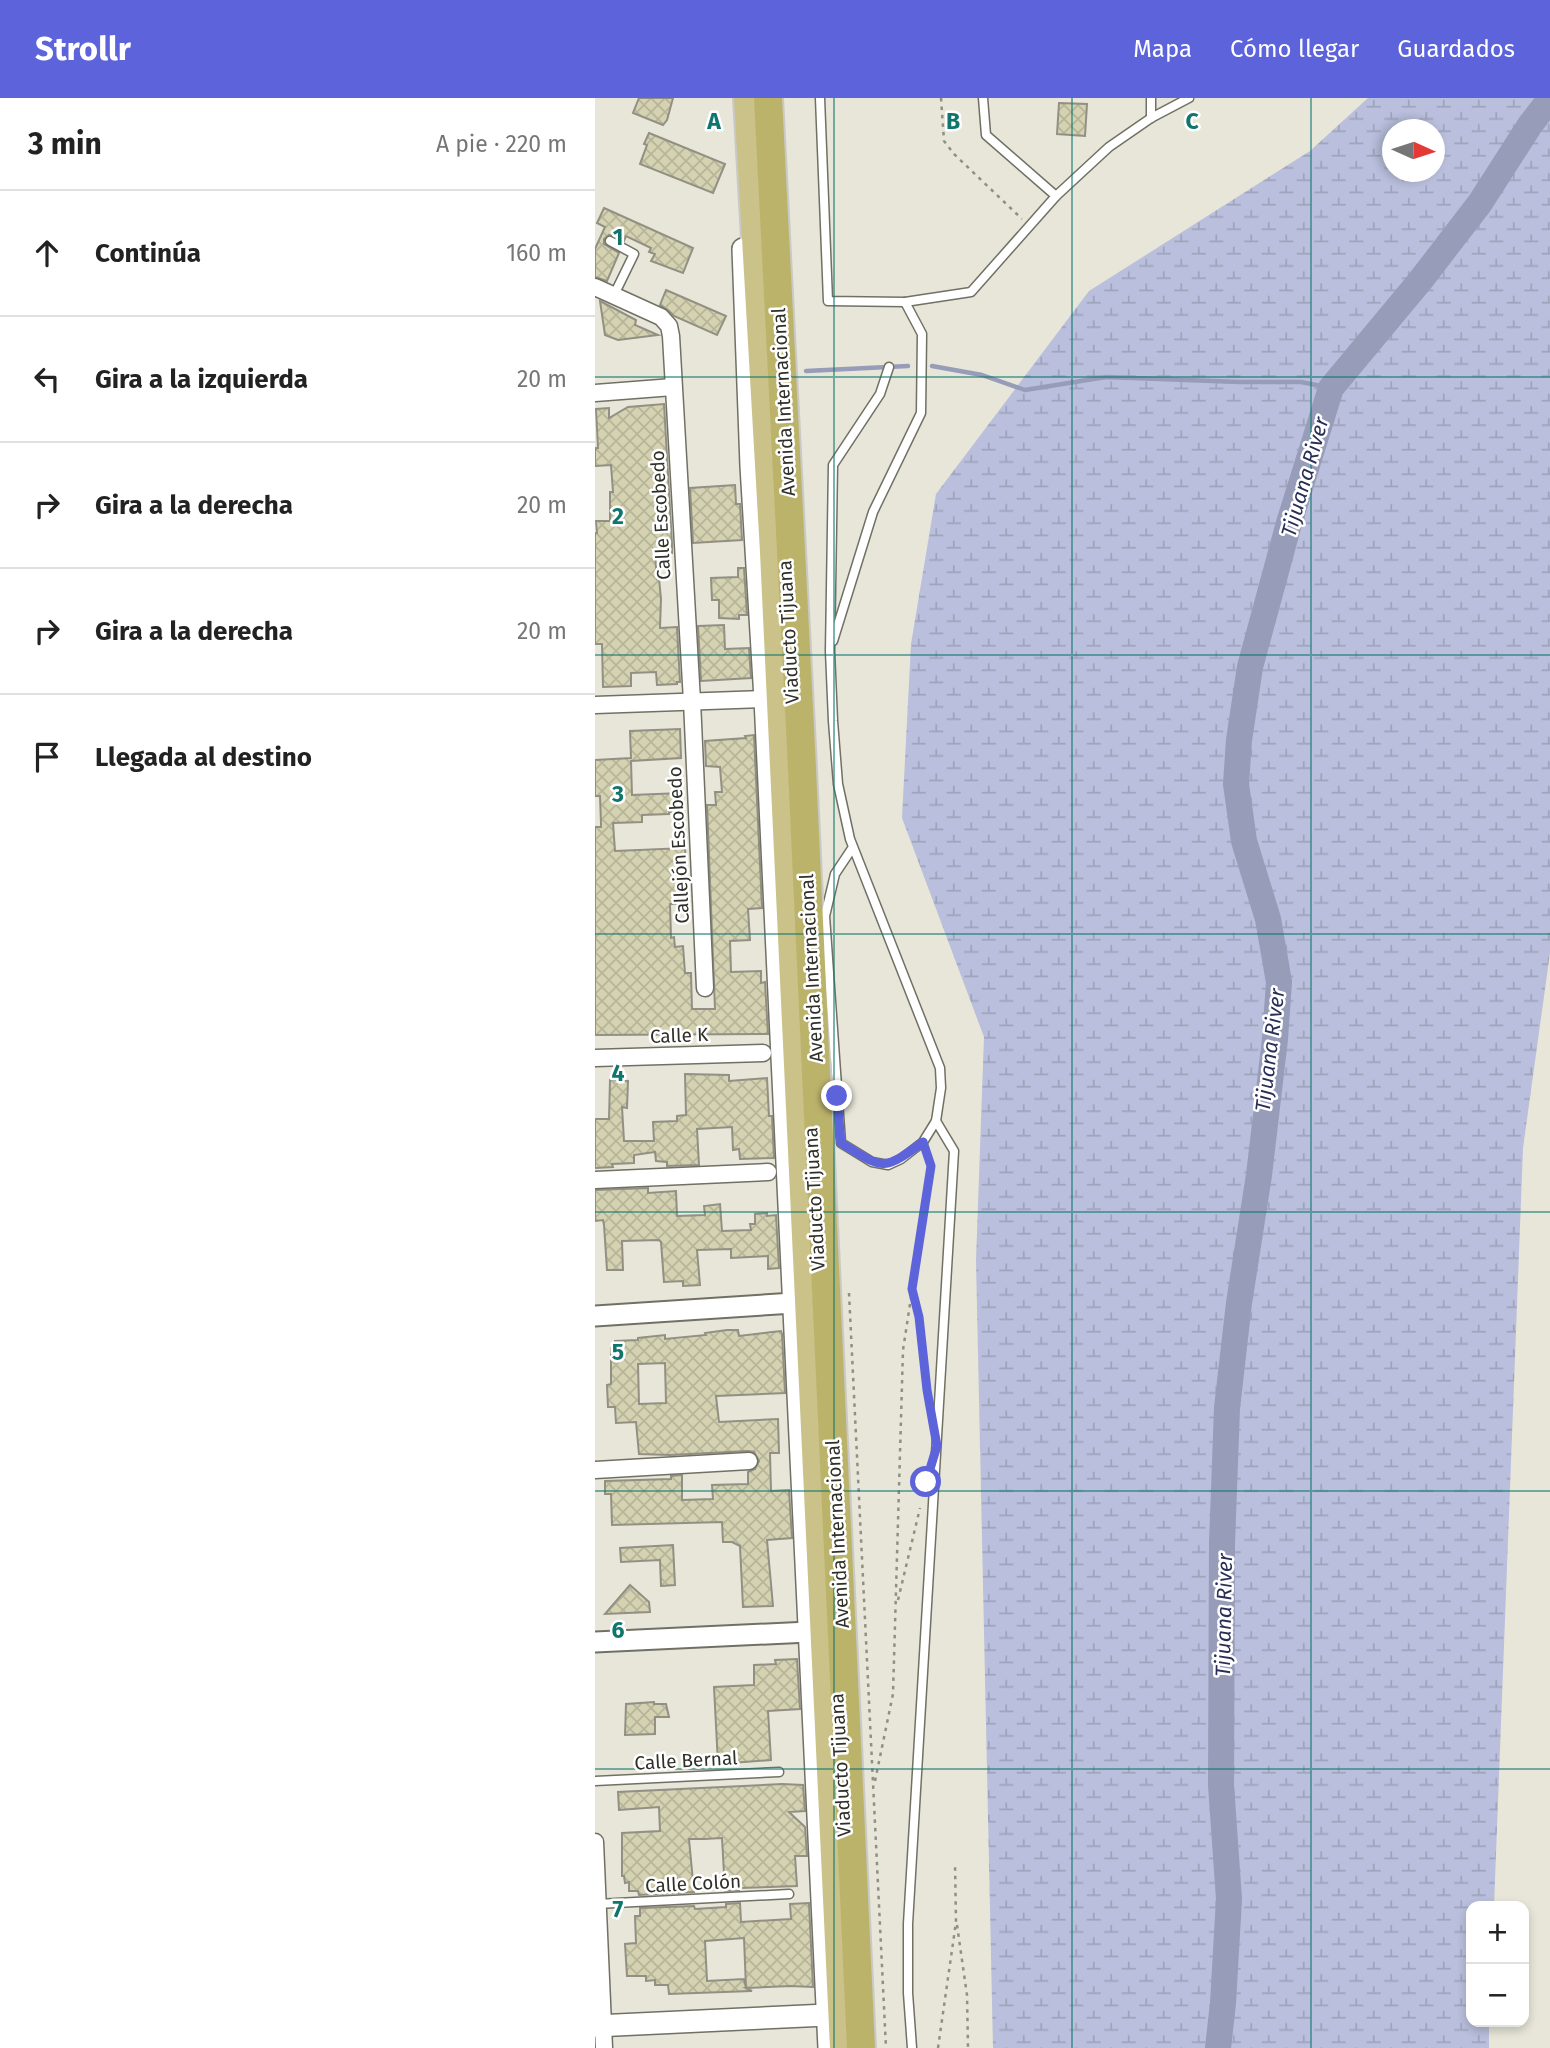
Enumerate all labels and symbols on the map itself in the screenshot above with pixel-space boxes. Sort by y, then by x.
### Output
text: A [706,107,721,135]
text: B [946,107,960,135]
text: C [1185,107,1199,135]
north arrow [1382,119,1445,182]
text: 1 [613,223,623,251]
street label: Avenida Internacional [767,307,800,497]
water label: Tijuana River [1275,413,1335,540]
street label: Calle Escobedo [646,450,675,580]
text: 2 [612,502,624,530]
street label: Viaducto Tijuana [773,560,804,704]
street label: Callejón Escobedo [663,766,694,924]
text: 3 [611,780,624,808]
street label: Avenida Internacional [795,873,828,1063]
water label: Tijuana River [1250,986,1291,1113]
street label: Calle K [650,1023,709,1048]
text: 4 [612,1059,625,1087]
route end [821,1080,852,1111]
street label: Viaducto Tijuana [799,1127,830,1271]
text: 5 [612,1338,624,1366]
street label: Avenida Internacional [821,1439,854,1629]
route start [910,1466,941,1497]
water label: Tijuana River [1210,1552,1238,1677]
text: 6 [612,1616,625,1644]
street label: Viaducto Tijuana [825,1693,856,1837]
street label: Calle Bernal [634,1746,739,1775]
street label: Calle Colón [644,1870,742,1897]
text: 7 [613,1895,624,1923]

